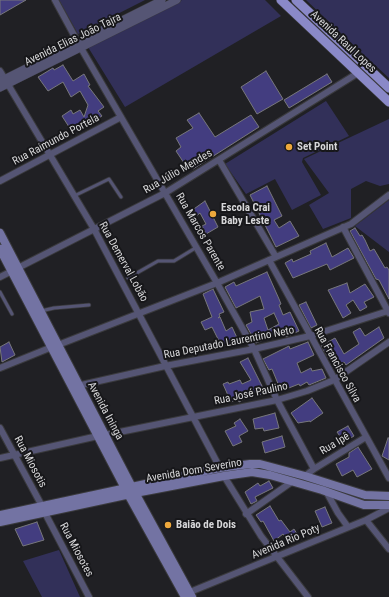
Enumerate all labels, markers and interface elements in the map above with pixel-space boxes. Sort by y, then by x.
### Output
street label: Avenida Raul Lopes [307,8,379,76]
street label: Avenida Elias João Tajra [23,11,123,69]
street label: Rua Raimundo Portela [10,112,102,168]
place label: Set Point [297,140,337,154]
marker: Set Point [284,142,294,152]
street label: Rua Júlio Mendes [141,147,215,197]
street label: Rua Marcos Parente [172,191,228,273]
place label: Escola Crai Baby Leste [221,201,270,227]
marker: Escola Crai Baby Leste [208,209,218,219]
street label: Rua Demerval Lobão [96,220,150,304]
street label: Rua Deputado Laurentino Neto [163,324,295,362]
street label: Rua Francisco Silva [311,325,363,405]
street label: Avenida Ininga [84,380,126,442]
street label: Rua José Paulino [213,380,289,408]
street label: Rua Ipê [318,430,352,458]
street label: Rua Miosotis [11,434,49,490]
street label: Avenida Dom Severino [145,456,243,486]
place label: Baião de Dois [176,518,236,532]
marker: Baião de Dois [163,520,173,530]
street label: Rua Miosotes [56,521,96,579]
street label: Avenida Rio Poty [250,522,322,562]

